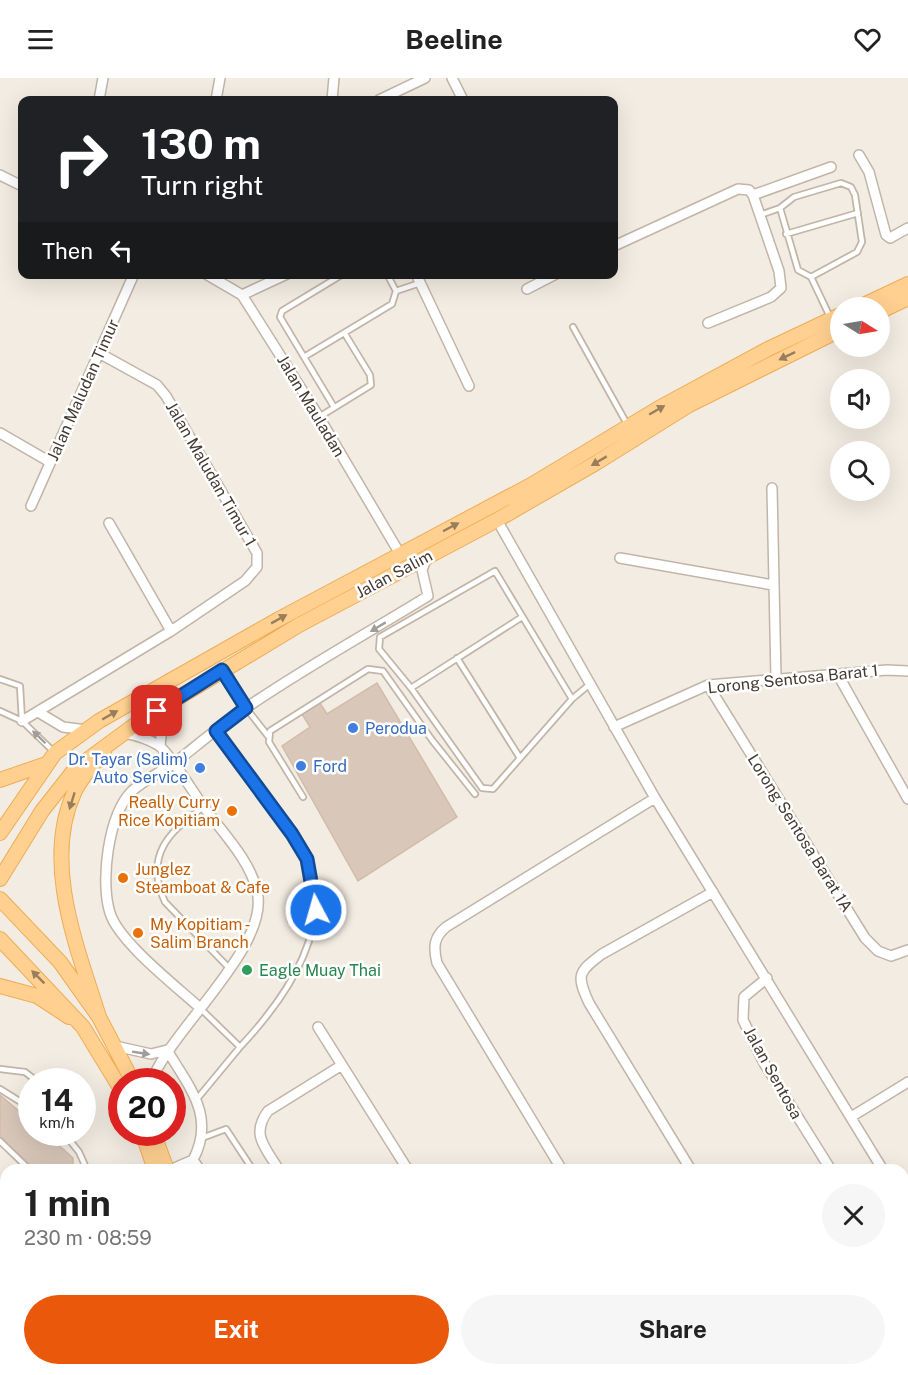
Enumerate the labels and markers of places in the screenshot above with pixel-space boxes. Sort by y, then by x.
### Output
pin [131,685,182,736]
place label: Perodua [365,719,427,738]
marker: Perodua [346,721,360,735]
place label: Dr. Tayar (Salim) Auto Service [68,750,188,787]
place label: Ford [313,757,347,776]
marker: Ford [294,759,308,773]
marker: Dr. Tayar (Salim) Auto Service [193,761,207,775]
place label: Really Curry Rice Kopitiam [118,793,220,830]
marker: Really Curry Rice Kopitiam [225,804,239,818]
place label: Junglez Steamboat & Cafe [135,860,270,897]
marker: Junglez Steamboat & Cafe [116,871,130,885]
place label: My Kopitiam - Salim Branch [150,915,251,952]
marker: My Kopitiam - Salim Branch [131,926,145,940]
place label: Eagle Muay Thai [259,961,381,980]
marker: Eagle Muay Thai [240,963,254,977]

